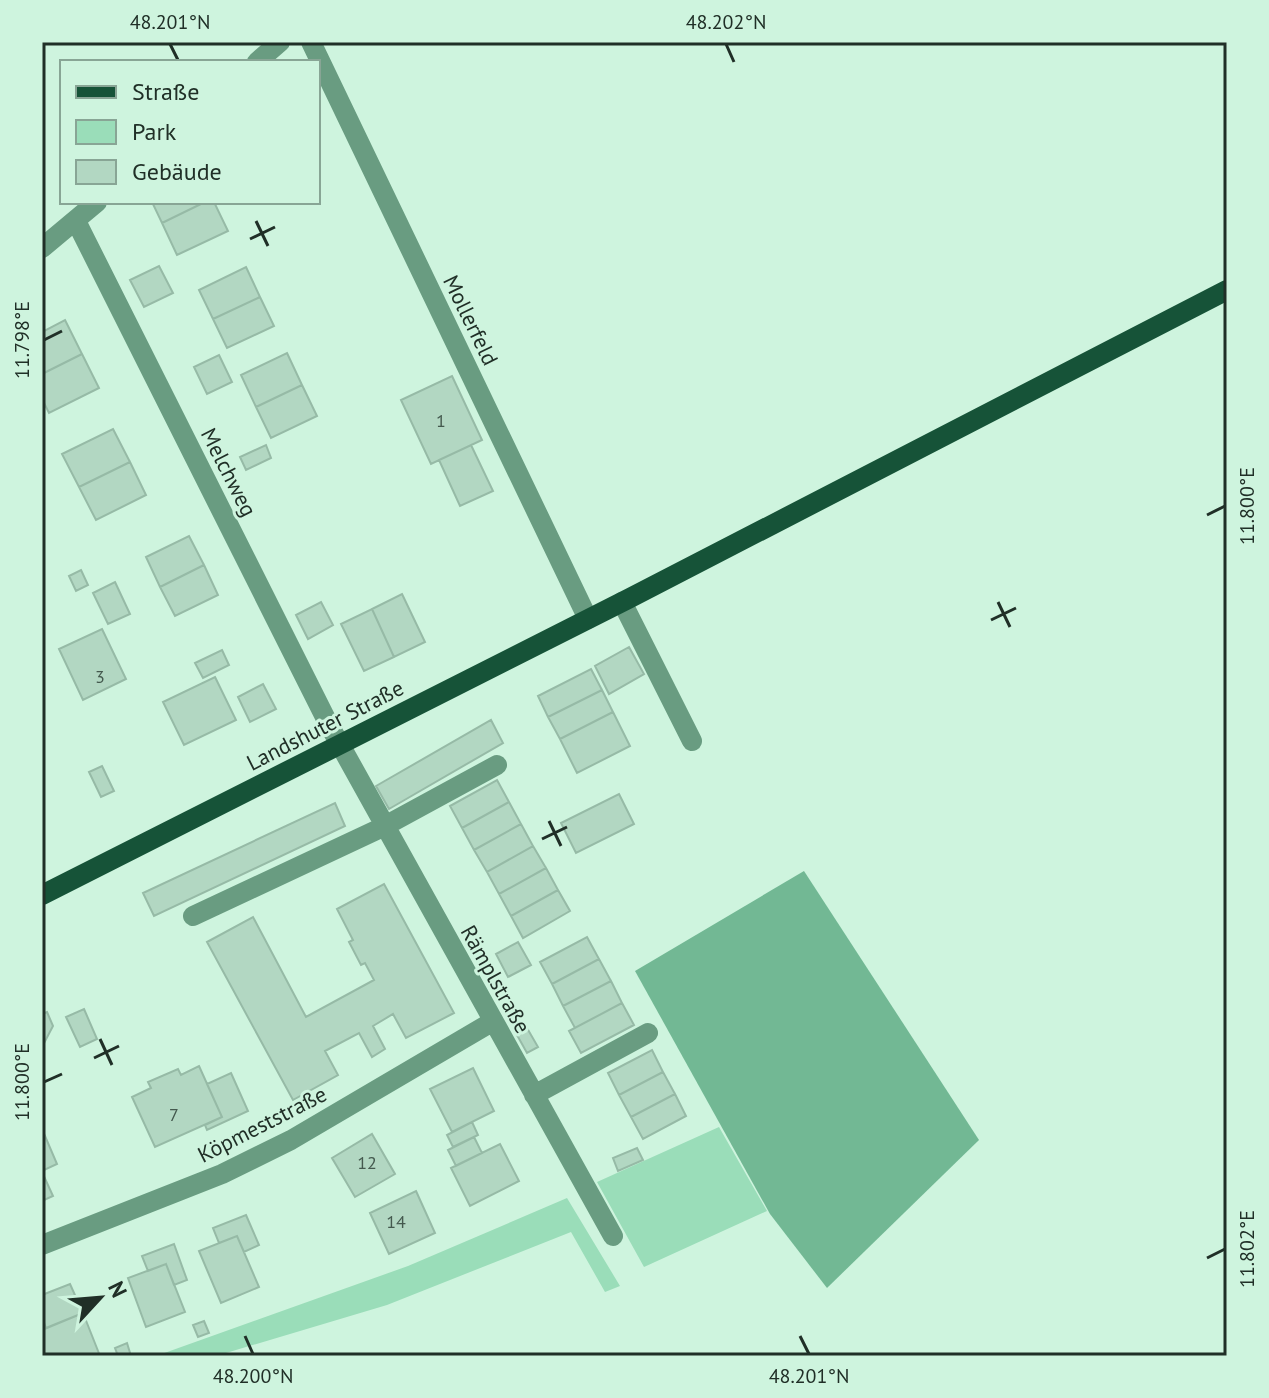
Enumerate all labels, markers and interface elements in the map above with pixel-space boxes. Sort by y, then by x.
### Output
text: 48.201°N [130,9,210,35]
text: 48.202°N [686,9,766,35]
legend [60,60,320,204]
text: Straße [132,76,199,107]
text: Park [132,116,177,147]
text: Gebäude [132,156,222,187]
street label: Mollerfeld [437,270,505,370]
text: 11.798°E [9,301,35,379]
house number: 1 [436,409,446,432]
street label: Melchweg [195,423,263,521]
text: 11.800°E [1234,467,1260,545]
house number: 3 [95,665,105,688]
street label: Landshuter Straße [242,673,408,777]
street label: Rämplstraße [455,920,537,1038]
text: 11.800°E [9,1043,35,1121]
street label: Köpmeststraße [193,1079,331,1169]
house number: 7 [169,1103,179,1126]
house number: 12 [357,1151,377,1174]
house number: 14 [386,1210,406,1233]
text: 11.802°E [1234,1210,1260,1288]
north arrow [60,1258,140,1338]
text: N [102,1277,134,1302]
text: 48.200°N [213,1363,293,1389]
text: 48.201°N [769,1363,849,1389]

